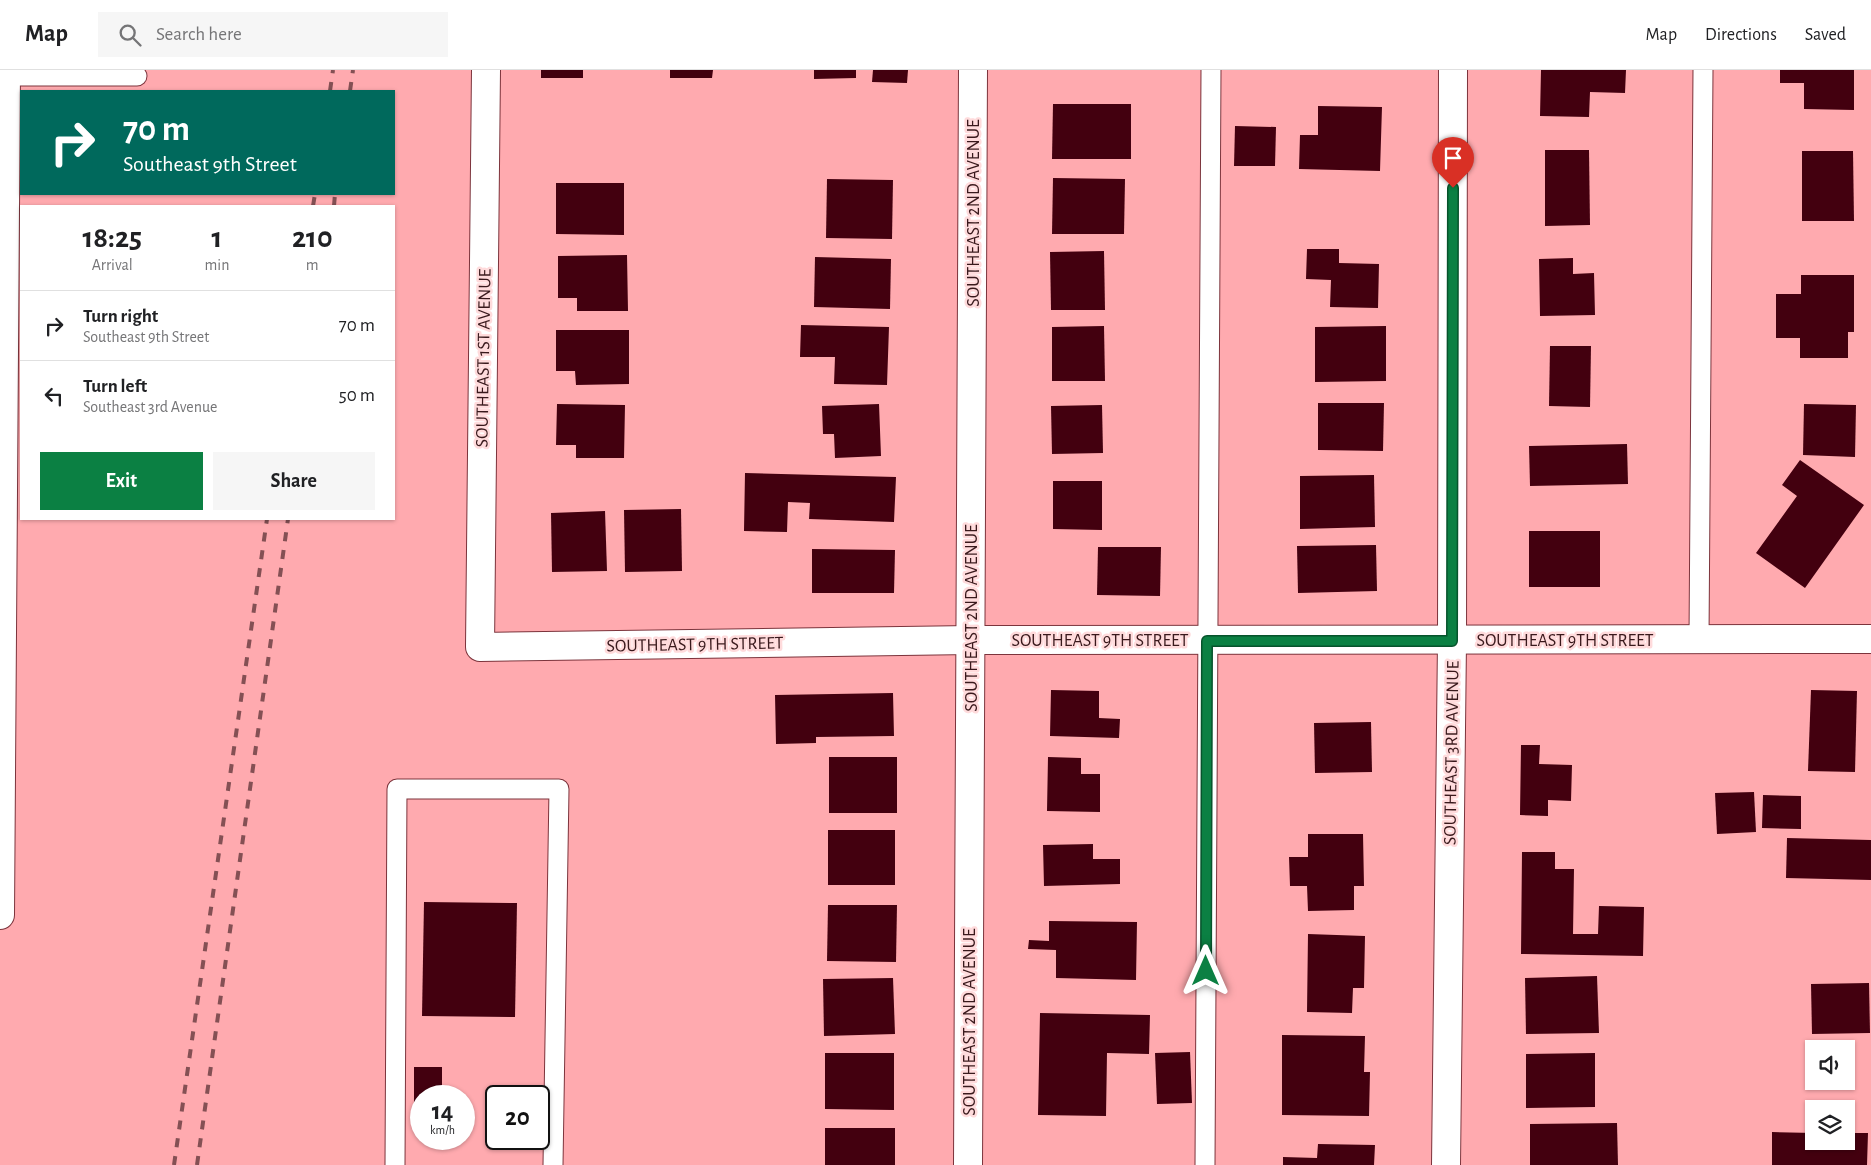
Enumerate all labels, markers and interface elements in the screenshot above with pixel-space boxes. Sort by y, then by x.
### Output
search box [98,12,448,57]
icon: search [116,21,144,49]
text: Map [25,22,68,46]
text: Search here [156,25,242,44]
text: Map [1646,26,1677,44]
text: Directions [1705,26,1777,44]
text: Saved [1805,26,1846,44]
icon: right [40,110,105,175]
text: 70 m [123,112,190,147]
street label: SOUTHEAST 2ND AVENUE [965,119,983,307]
pin [1432,137,1474,188]
icon: arrive [1439,144,1467,172]
text: Southeast 9th Street [123,153,297,175]
text: 18:25 [82,223,142,253]
text: 1 [212,223,222,253]
text: 210 [292,223,333,253]
text: Arrival [92,257,133,273]
text: min [205,257,229,273]
text: m [306,257,319,273]
street label: SOUTHEAST 1ST AVENUE [473,268,495,447]
text: Turn right [83,307,158,326]
icon: right [40,312,68,340]
text: 70 m [339,316,375,335]
text: Southeast 9th Street [83,329,209,345]
text: Turn left [83,377,147,396]
icon: left [40,382,68,410]
text: 50 m [339,386,375,405]
text: Southeast 3rd Avenue [83,399,217,415]
button: Exit [40,452,203,510]
button: Share [213,452,375,510]
street label: SOUTHEAST 2ND AVENUE [963,524,981,712]
street label: SOUTHEAST 9TH STREET [1011,632,1189,650]
street label: SOUTHEAST 9TH STREET [1476,632,1654,650]
street label: SOUTHEAST 9TH STREET [606,634,784,656]
street label: SOUTHEAST 3RD AVENUE [1441,660,1463,845]
street label: SOUTHEAST 2ND AVENUE [961,928,979,1116]
position arrow [1179,944,1231,996]
map controls [1805,1040,1855,1150]
button: sound [1805,1040,1855,1090]
speed limit sign: 20 [485,1085,550,1150]
text: 14 [432,1099,453,1124]
button: layers [1805,1100,1855,1150]
text: km/h [430,1124,455,1136]

